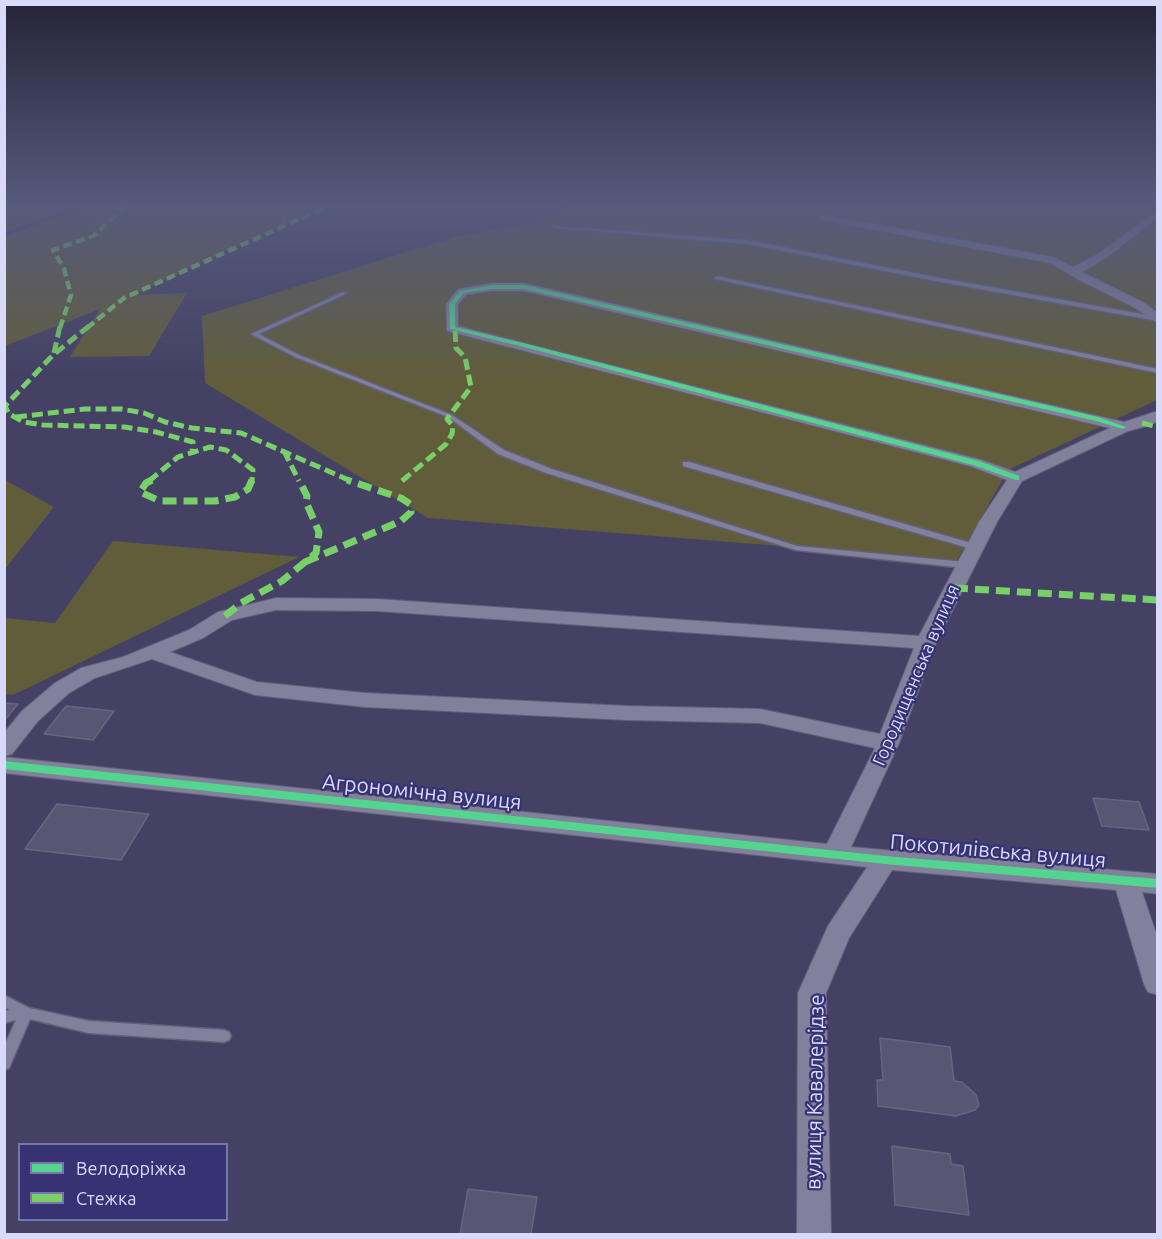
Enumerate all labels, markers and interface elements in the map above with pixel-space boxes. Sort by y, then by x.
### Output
street label: Городищенська вулиця [868,581,964,769]
street label: Агрономічна вулиця [321,769,523,815]
street label: Покотилівська вулиця [889,829,1107,873]
street label: вулиця Кавалерідзе [801,994,829,1190]
legend [18,1143,228,1221]
text: Велодоріжка [76,1158,186,1178]
text: Стежка [76,1188,136,1208]

